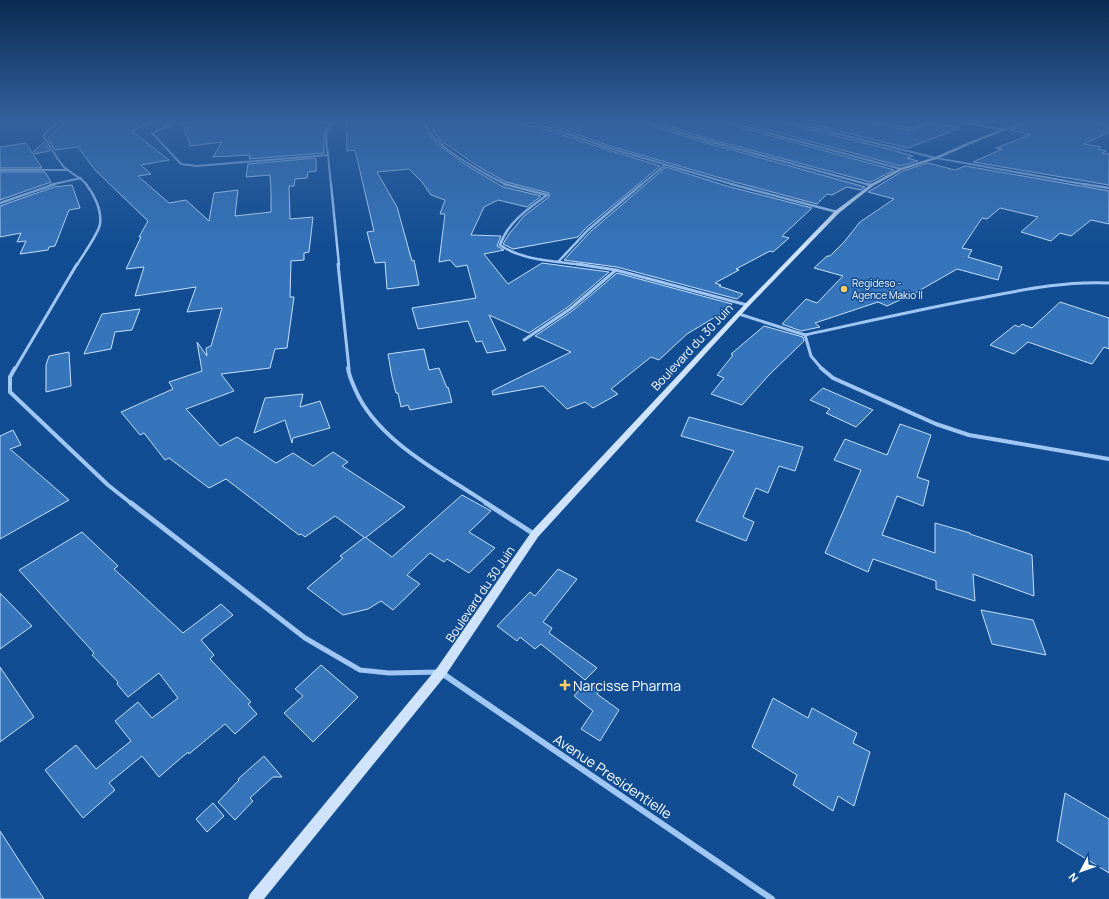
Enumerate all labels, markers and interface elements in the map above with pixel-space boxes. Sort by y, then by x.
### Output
place label: Regideso - Agence Makio II [852,276,923,302]
marker: Regideso - Agence Makio II [839,284,849,294]
street label: Boulevard du 30 Juin [647,300,737,394]
street label: Boulevard du 30 Juin [441,542,519,646]
place label: Narcisse Pharma [573,676,681,695]
marker: Narcisse Pharma [560,680,570,690]
street label: Avenue Presidentielle [550,729,676,823]
north arrow [1061,851,1101,891]
text: N [1065,870,1081,886]

